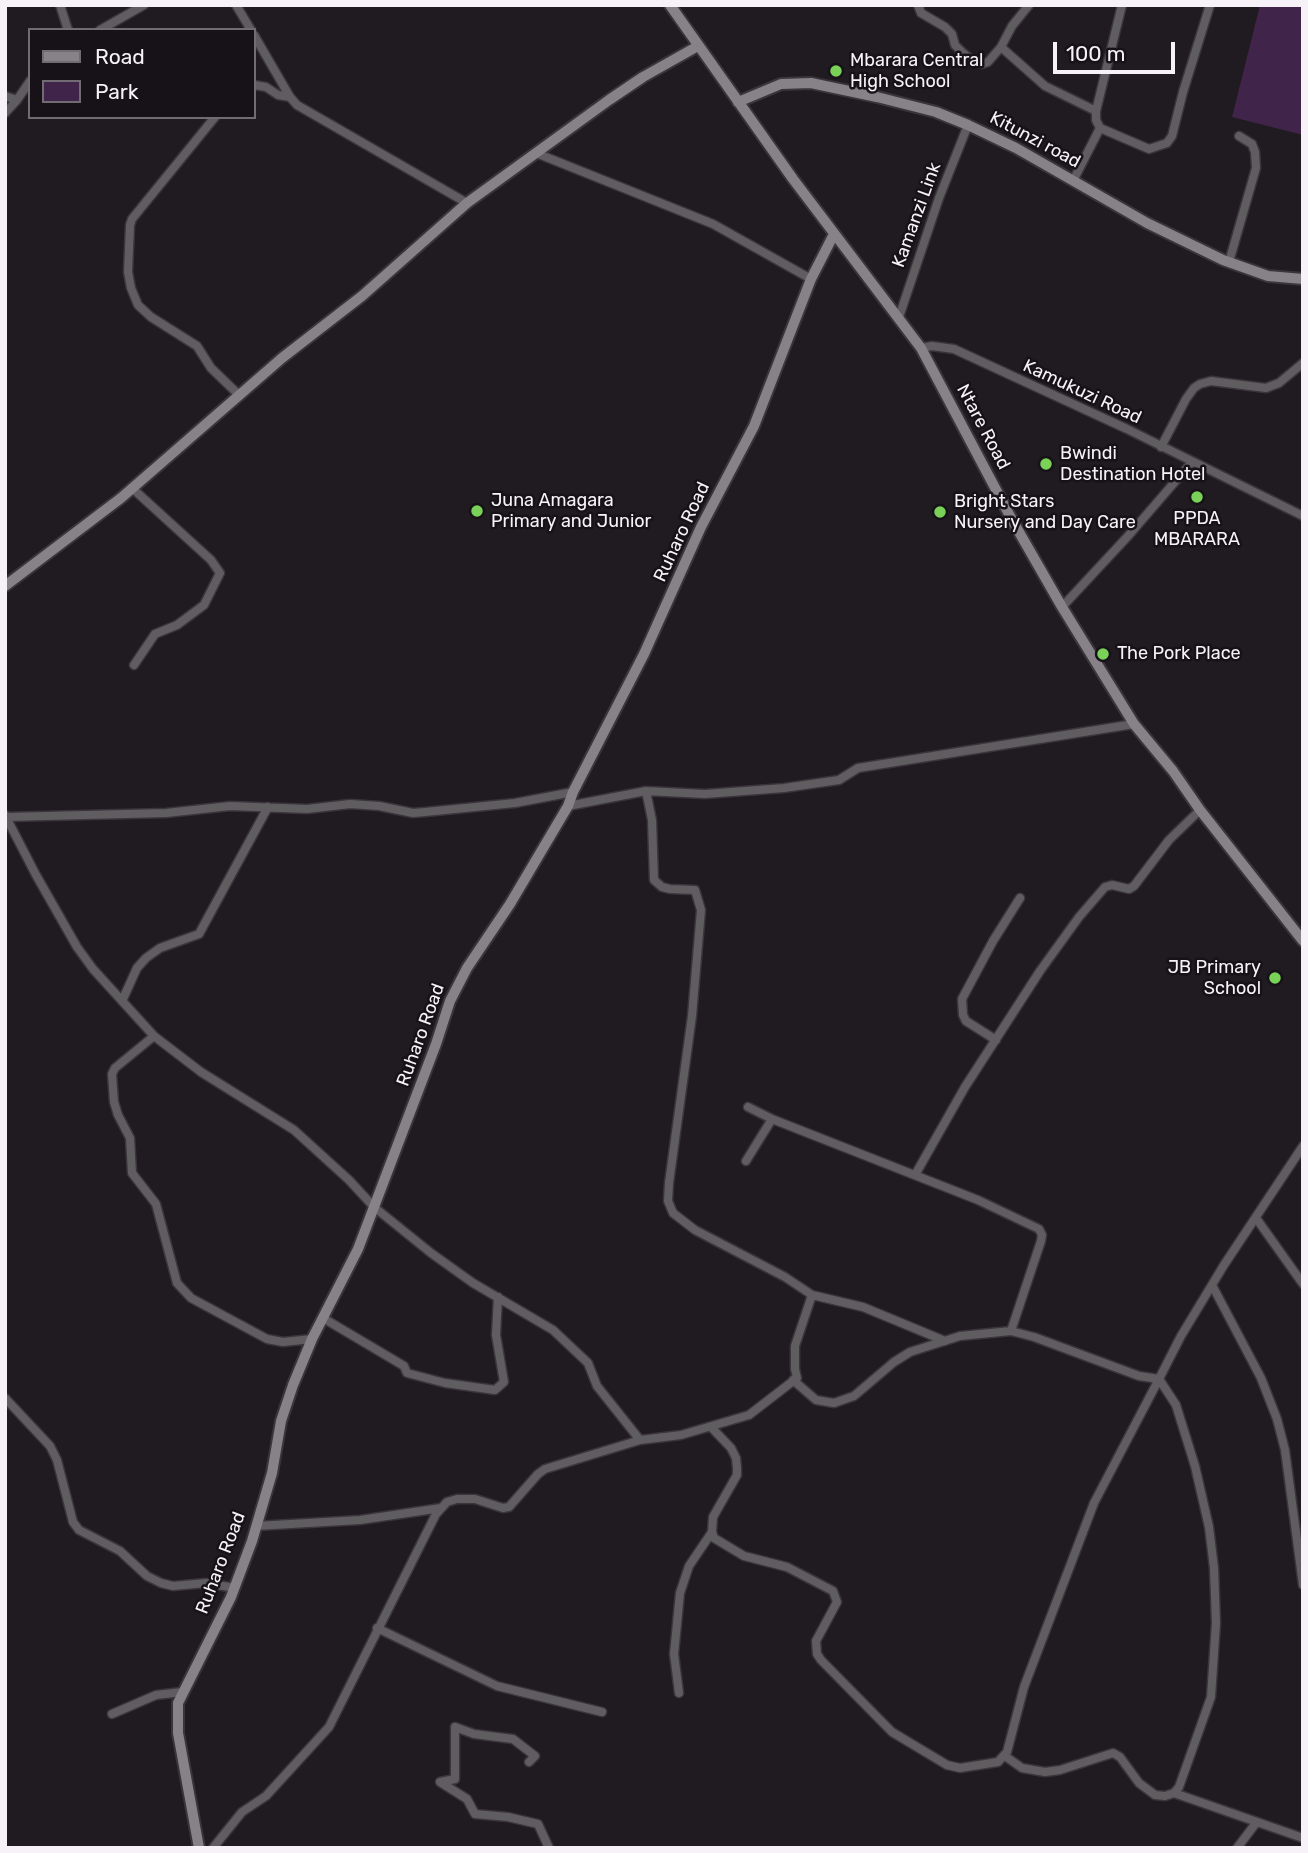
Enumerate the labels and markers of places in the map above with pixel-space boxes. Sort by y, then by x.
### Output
place label: Mbarara Central High School [850,50,983,92]
marker: Mbarara Central High School [828,63,844,79]
place label: Bwindi Destination Hotel [1060,443,1205,486]
marker: Bwindi Destination Hotel [1038,456,1054,472]
marker: PPDA MBARARA [1189,489,1205,505]
place label: Juna Amagara Primary and Junior [491,490,651,532]
place label: Bright Stars Nursery and Day Care [954,491,1136,534]
marker: Juna Amagara Primary and Junior [469,503,485,519]
marker: Bright Stars Nursery and Day Care [932,504,948,520]
place label: PPDA MBARARA [1154,508,1240,550]
place label: The Pork Place [1117,643,1241,665]
marker: The Pork Place [1095,646,1111,662]
place label: JB Primary School [1168,957,1261,1000]
marker: JB Primary School [1267,970,1283,986]

